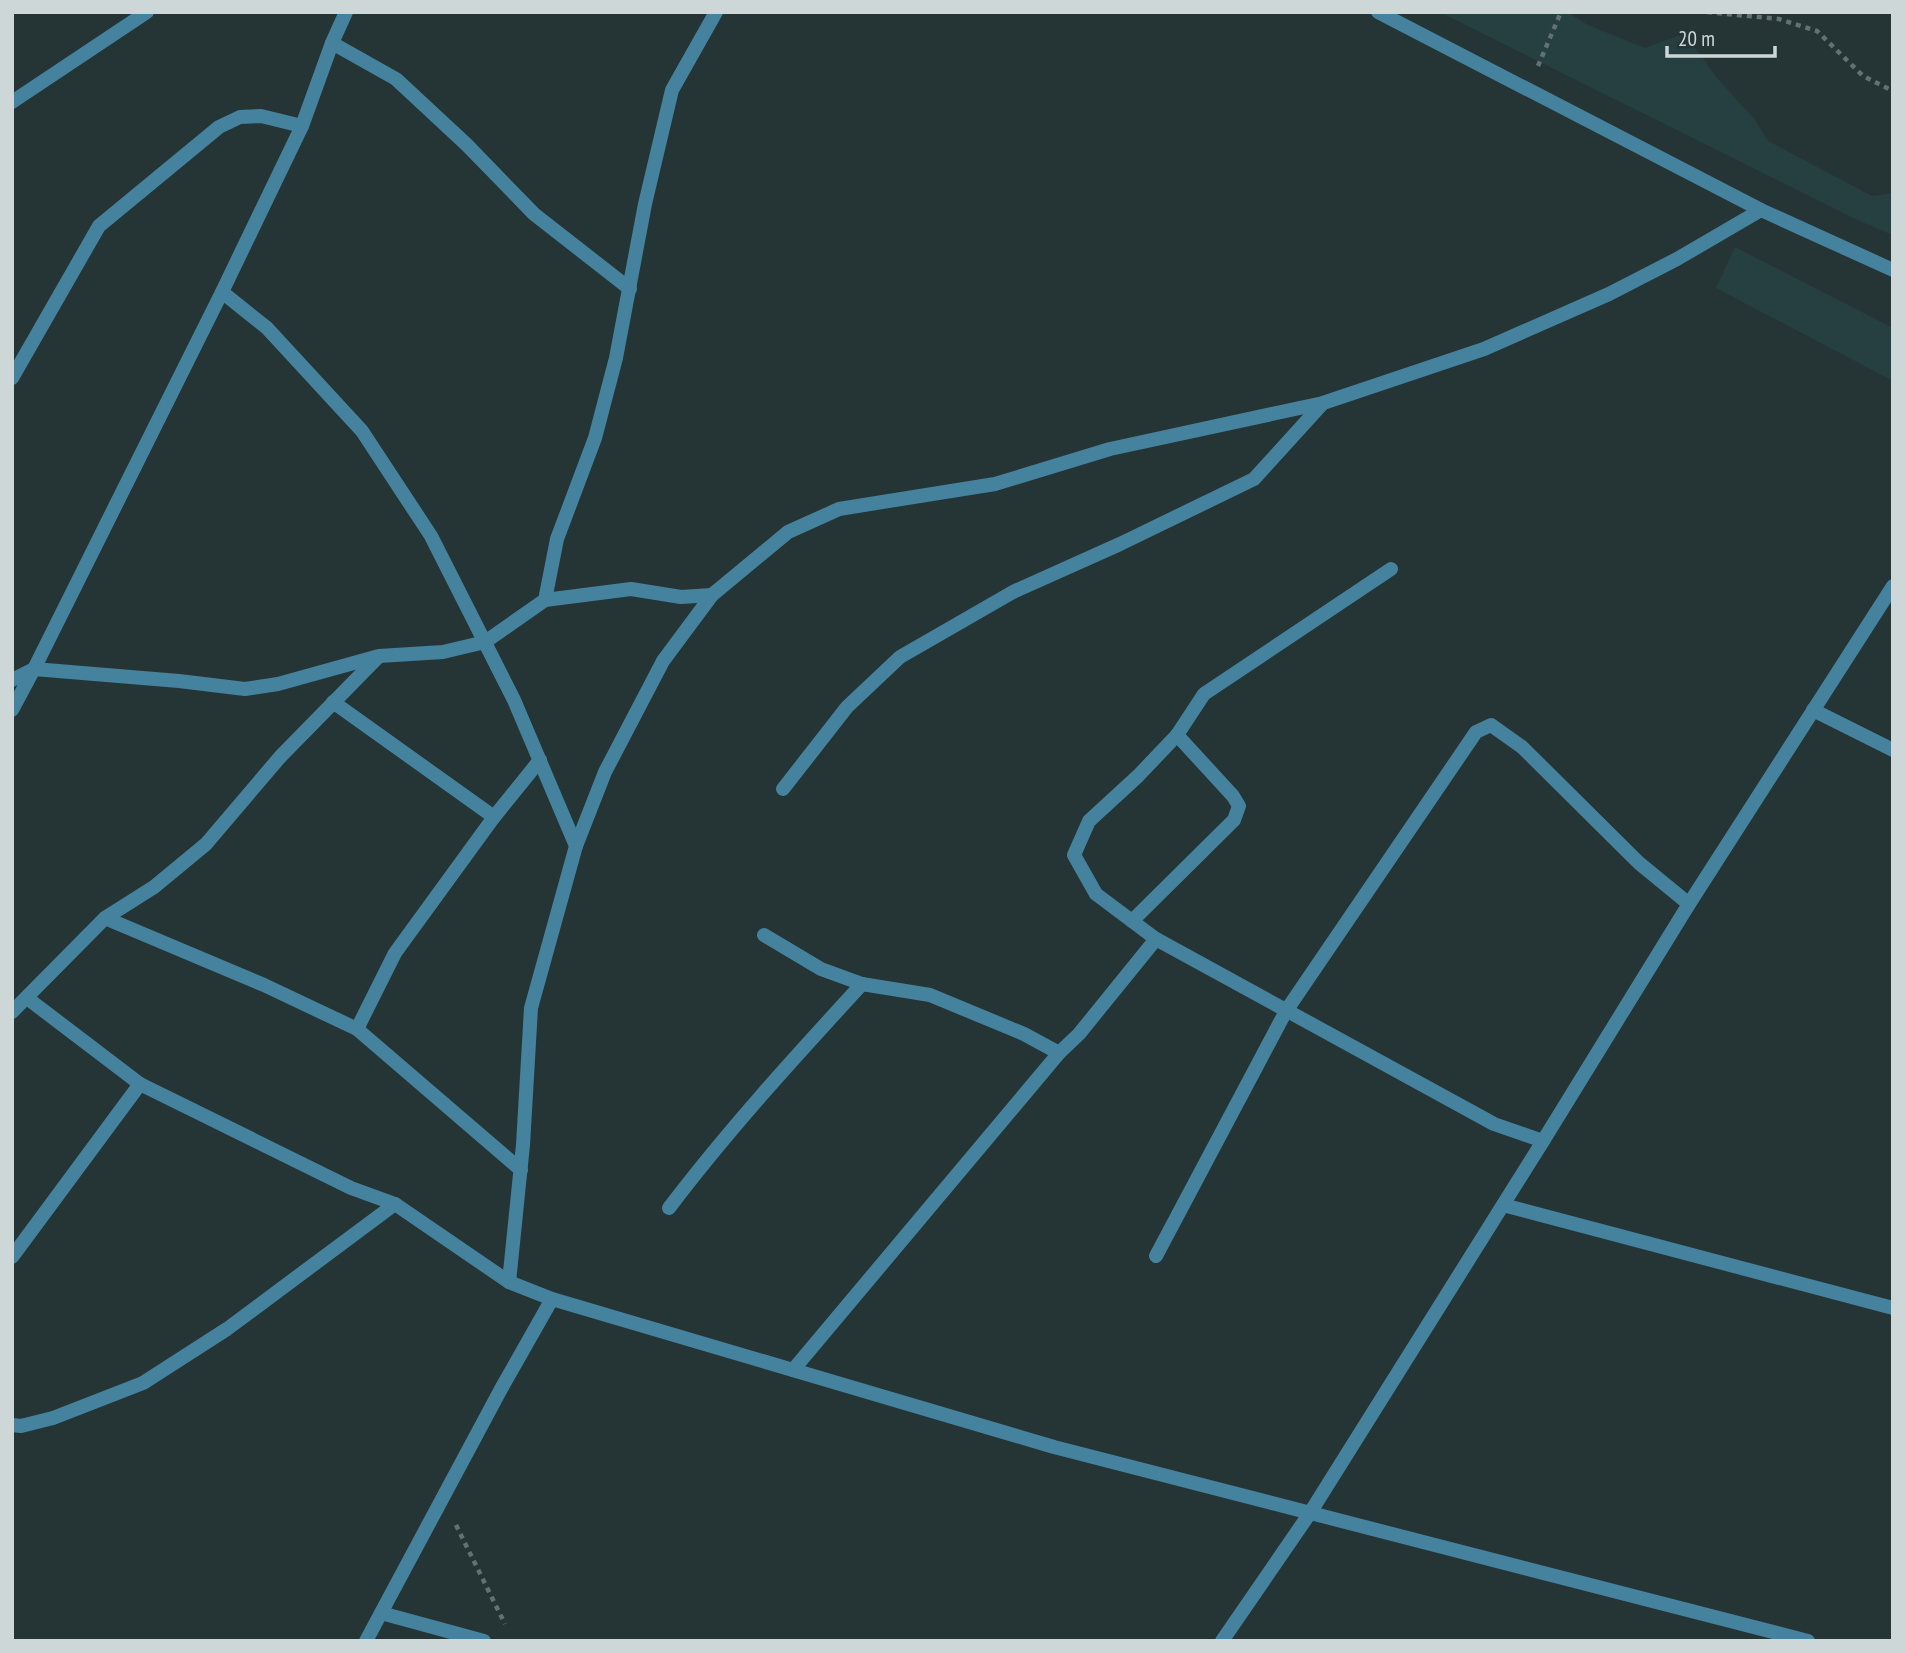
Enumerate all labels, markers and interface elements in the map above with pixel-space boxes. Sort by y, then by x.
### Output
scale bar [1667,14,1776,58]
text: 20 m [1678,25,1715,52]

